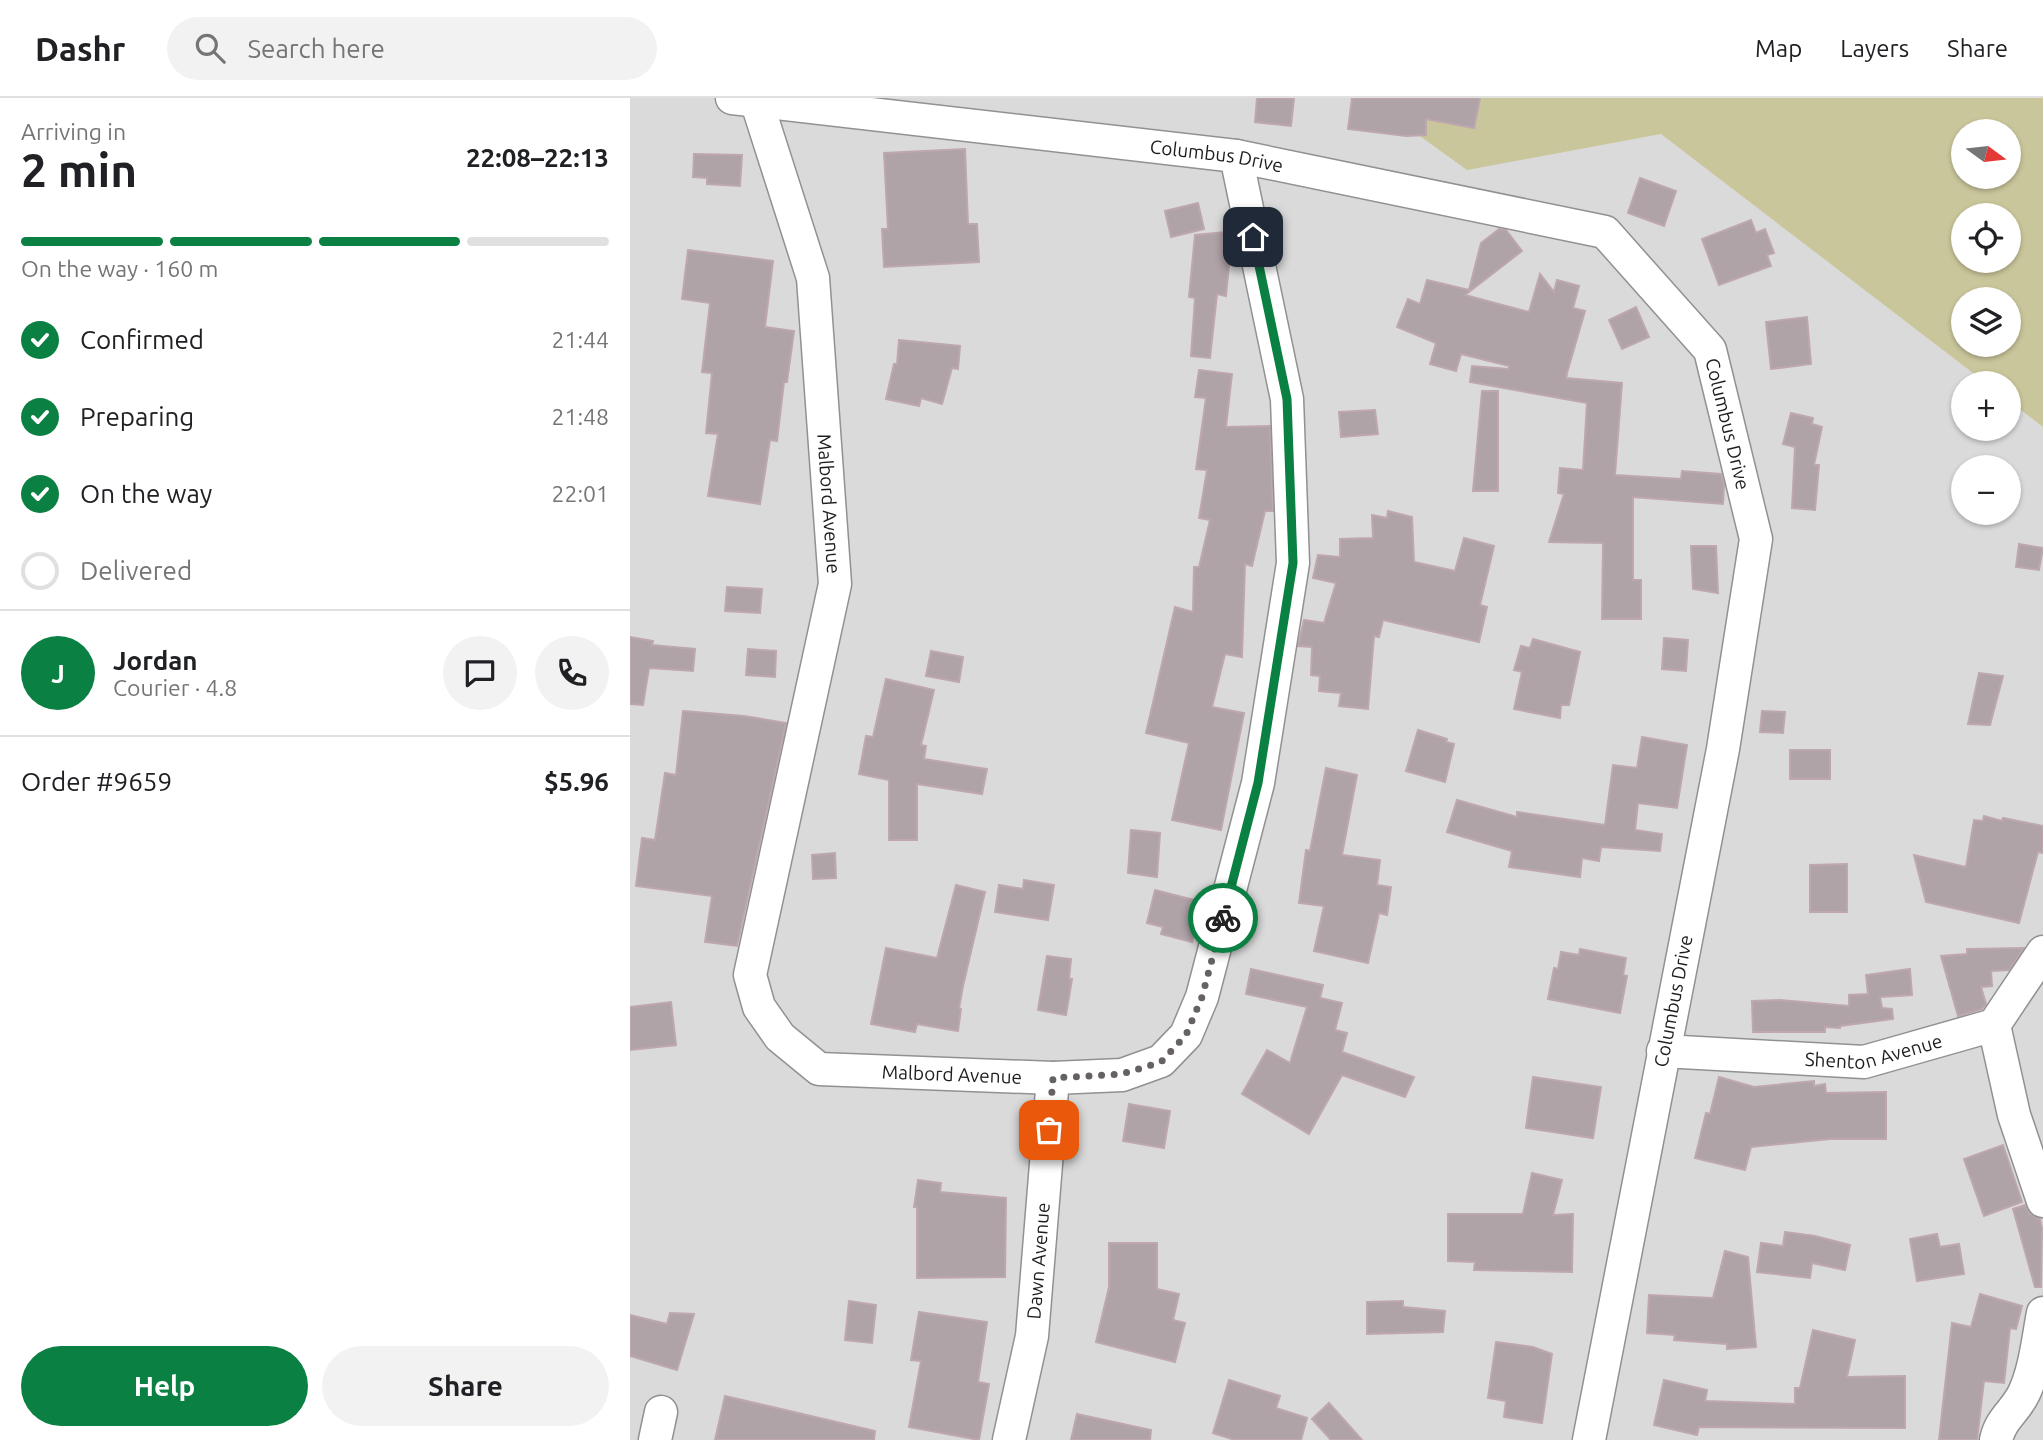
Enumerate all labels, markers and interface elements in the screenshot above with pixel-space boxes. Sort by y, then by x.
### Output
search box [167,17,657,80]
icon: search [191,29,229,67]
text: Dashr [35,30,125,67]
text: Search here [247,34,385,63]
text: Map [1755,35,1802,62]
text: Layers [1840,35,1909,62]
text: Share [1947,35,2008,62]
text: Arriving in [21,119,126,144]
north arrow [1951,119,2021,189]
map controls [1951,119,2021,525]
street label: Columbus Drive [1149,135,1285,176]
text: 22:08–22:13 [466,143,609,172]
text: 2 min [21,144,137,196]
button: locate [1951,203,2021,273]
pin [1223,207,1283,267]
icon: home [1234,218,1272,256]
text: On the way · 160 m [21,256,218,281]
button: layers [1951,287,2021,357]
icon: check [21,321,59,359]
text: Confirmed [80,325,204,354]
text: 21:44 [551,327,609,352]
street label: Columbus Drive [1701,356,1755,492]
button: + [1951,371,2021,441]
icon: check [21,398,59,436]
text: Preparing [80,402,194,431]
text: 21:48 [551,404,609,429]
street label: Malbord Avenue [813,433,845,574]
button: − [1951,455,2021,525]
icon: check [21,475,59,513]
text: On the way [80,479,212,508]
text: 22:01 [551,481,609,506]
text: Delivered [80,556,192,585]
button: chat [443,636,517,710]
button: phone [535,636,609,710]
text: Jordan [113,646,198,675]
text: J [51,659,65,688]
text: Courier · 4.8 [113,675,237,700]
text: Order #9659 [21,767,172,796]
text: $5.96 [544,767,609,796]
courier [1188,883,1258,953]
icon: bike [1204,899,1242,937]
street label: Columbus Drive [1649,933,1697,1069]
street label: Shenton Avenue [1804,1029,1945,1073]
street label: Malbord Avenue [881,1060,1022,1088]
pin [1019,1100,1079,1160]
icon: bag [1030,1111,1068,1149]
street label: Dawn Avenue [1022,1201,1054,1320]
button: Help [21,1346,308,1426]
button: Share [322,1346,609,1426]

